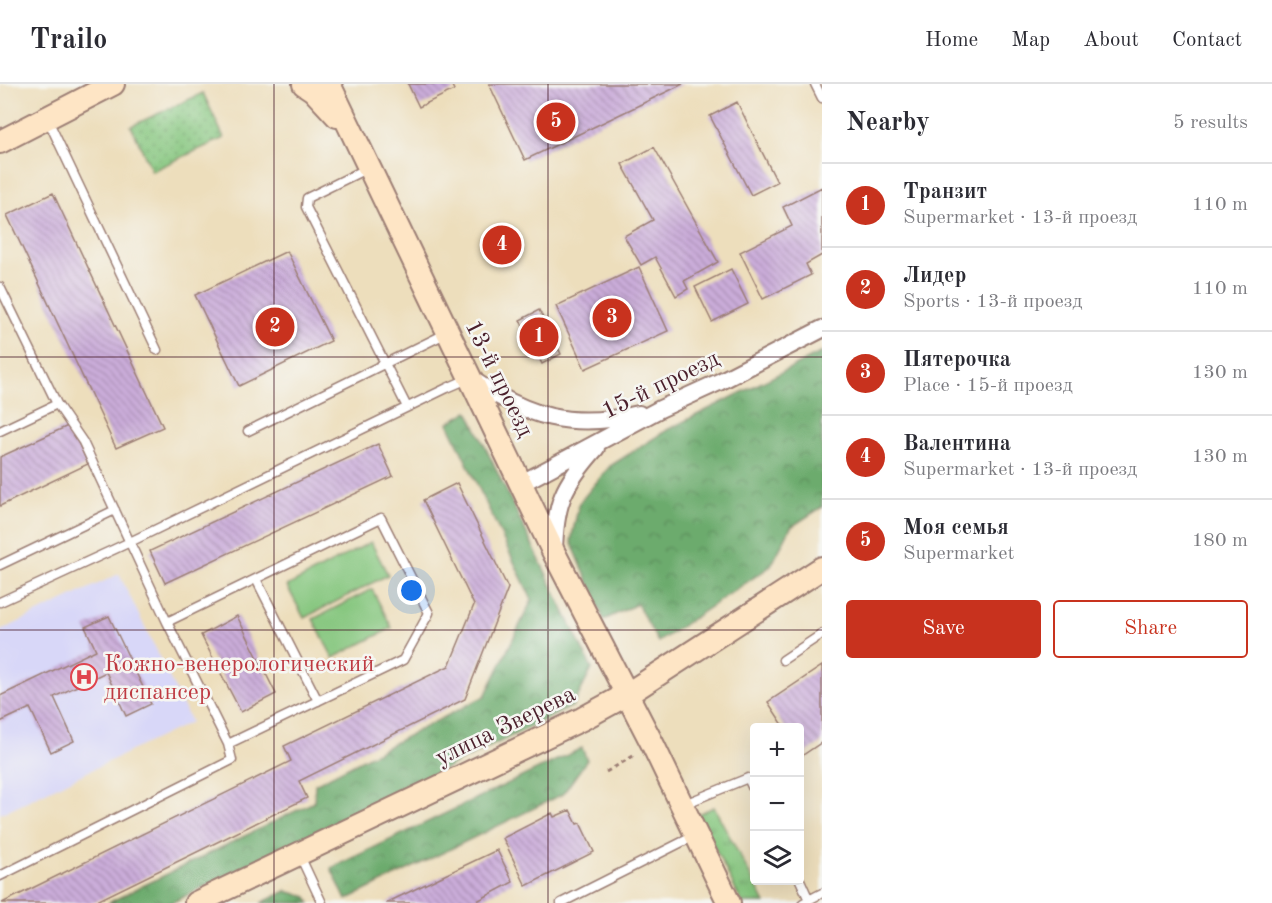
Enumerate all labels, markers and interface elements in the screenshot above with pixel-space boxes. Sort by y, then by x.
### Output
text: Trailo [30,27,107,55]
text: Home [925,30,978,51]
text: Map [1011,30,1050,51]
text: About [1083,30,1139,51]
text: Contact [1172,30,1242,51]
pin: 5 [536,99,576,144]
text: Nearby [846,110,930,136]
text: 5 results [1173,113,1248,133]
text: Транзит [903,181,987,203]
text: 1 [860,195,871,215]
text: 110 m [1192,195,1248,215]
text: Supermarket · 13-й проезд [903,208,1137,228]
pin: 4 [482,222,522,268]
text: Лидер [903,265,966,287]
text: 2 [860,279,871,299]
text: 110 m [1192,279,1248,299]
text: Sports · 13-й проезд [903,292,1082,312]
pin: 3 [592,296,632,340]
pin: 2 [256,304,294,350]
pin: 1 [520,314,558,360]
street label: 13-й проезд [459,315,541,441]
street label: 15-й проезд [599,347,723,424]
text: Пятерочка [903,349,1011,371]
text: 3 [860,363,871,383]
text: 130 m [1192,363,1248,383]
text: Place · 15-й проезд [903,376,1072,396]
text: Валентина [903,433,1011,455]
text: 4 [860,447,871,467]
text: 130 m [1192,447,1248,467]
text: Supermarket · 13-й проезд [903,460,1137,480]
text: Моя семья [903,517,1009,539]
text: 5 [860,531,871,551]
text: 180 m [1192,531,1248,551]
text: Supermarket [903,544,1014,564]
your location [397,576,426,605]
button: Save [846,600,1041,658]
button: Share [1053,600,1248,658]
place label: Кожно-венерологический диспансер [104,653,374,705]
hospital icon: Кожно-венерологический диспансер [69,662,99,692]
street label: улица Зверева [432,683,580,771]
map controls [750,723,804,885]
button: + [750,723,804,777]
button: − [750,777,804,831]
button: layers [750,831,804,885]

